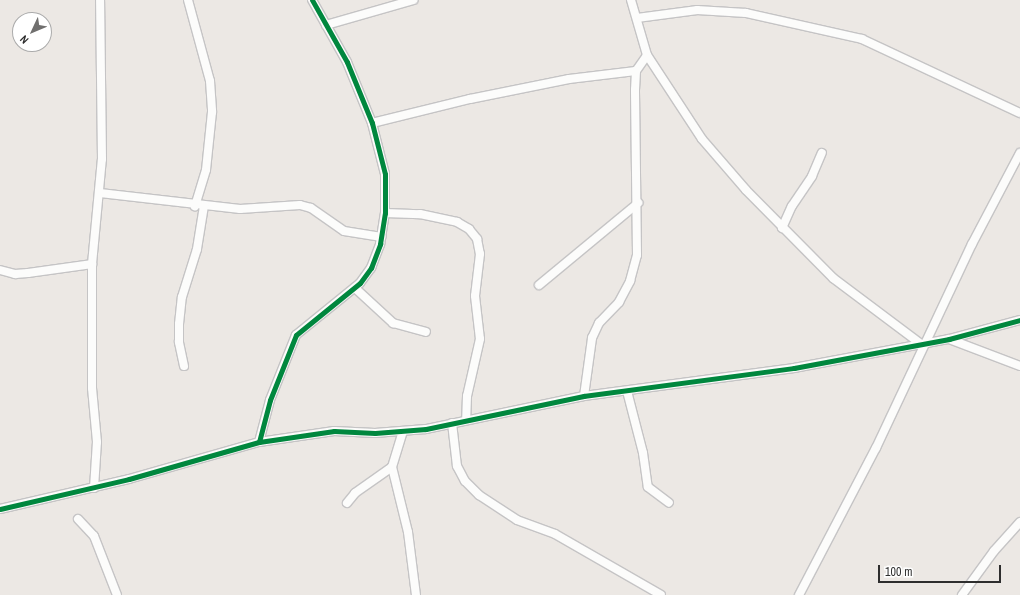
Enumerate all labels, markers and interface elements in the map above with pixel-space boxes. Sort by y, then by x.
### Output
north arrow [12,12,52,52]
text: N [17,32,31,47]
scale bar [880,557,1003,583]
text: 100 m [885,564,912,580]

